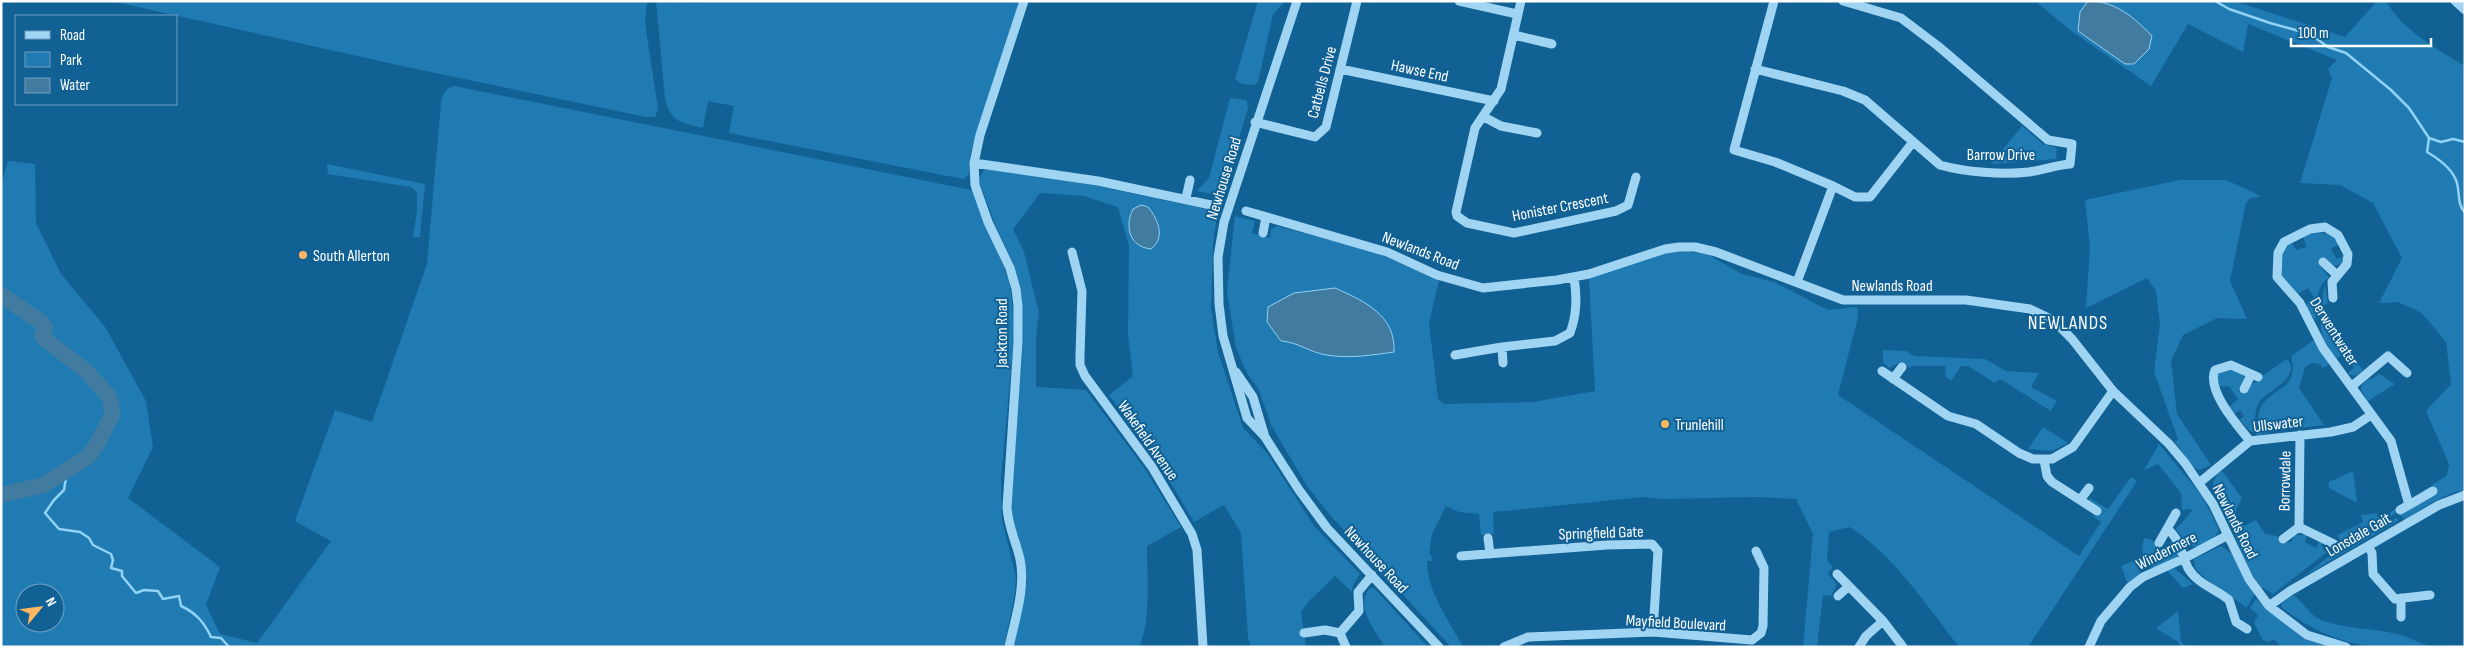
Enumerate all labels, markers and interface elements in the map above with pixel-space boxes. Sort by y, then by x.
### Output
legend [15,15,178,105]
scale bar [2291,15,2431,47]
text: 100 m [2298,24,2329,43]
text: Road [60,26,85,45]
street label: Catbells Drive [1304,44,1341,120]
text: Park [60,51,82,70]
street label: Hawse End [1389,56,1450,87]
text: Water [60,76,91,95]
street label: Newhouse Road [1203,135,1246,222]
street label: Barrow Drive [1967,146,2035,165]
street label: Honister Crescent [1511,189,1610,226]
street label: Newlands Road [1379,228,1462,275]
place label: South Allerton [313,247,390,266]
marker: South Allerton [297,249,309,261]
street label: Newlands Road [1851,277,1933,296]
street label: Derwentwater [2305,294,2362,370]
street label: Jackton Road [993,298,1012,369]
district label: NEWLANDS [2028,312,2108,335]
street label: Wakefield Avenue [1113,397,1182,484]
street label: Ullswater [2252,412,2305,437]
place label: Trunlehill [1675,416,1724,435]
marker: Trunlehill [1659,418,1671,430]
street label: Borrowdale [2275,451,2296,511]
street label: Newlands Road [2208,481,2262,562]
street label: Lonsdale Gait [2323,509,2395,561]
street label: Newhouse Road [1340,522,1412,598]
street label: Springfield Gate [1558,523,1644,544]
street label: Windermere [2133,528,2200,575]
north arrow [15,583,65,633]
text: N [42,595,60,609]
street label: Mayfield Boulevard [1625,611,1727,636]

